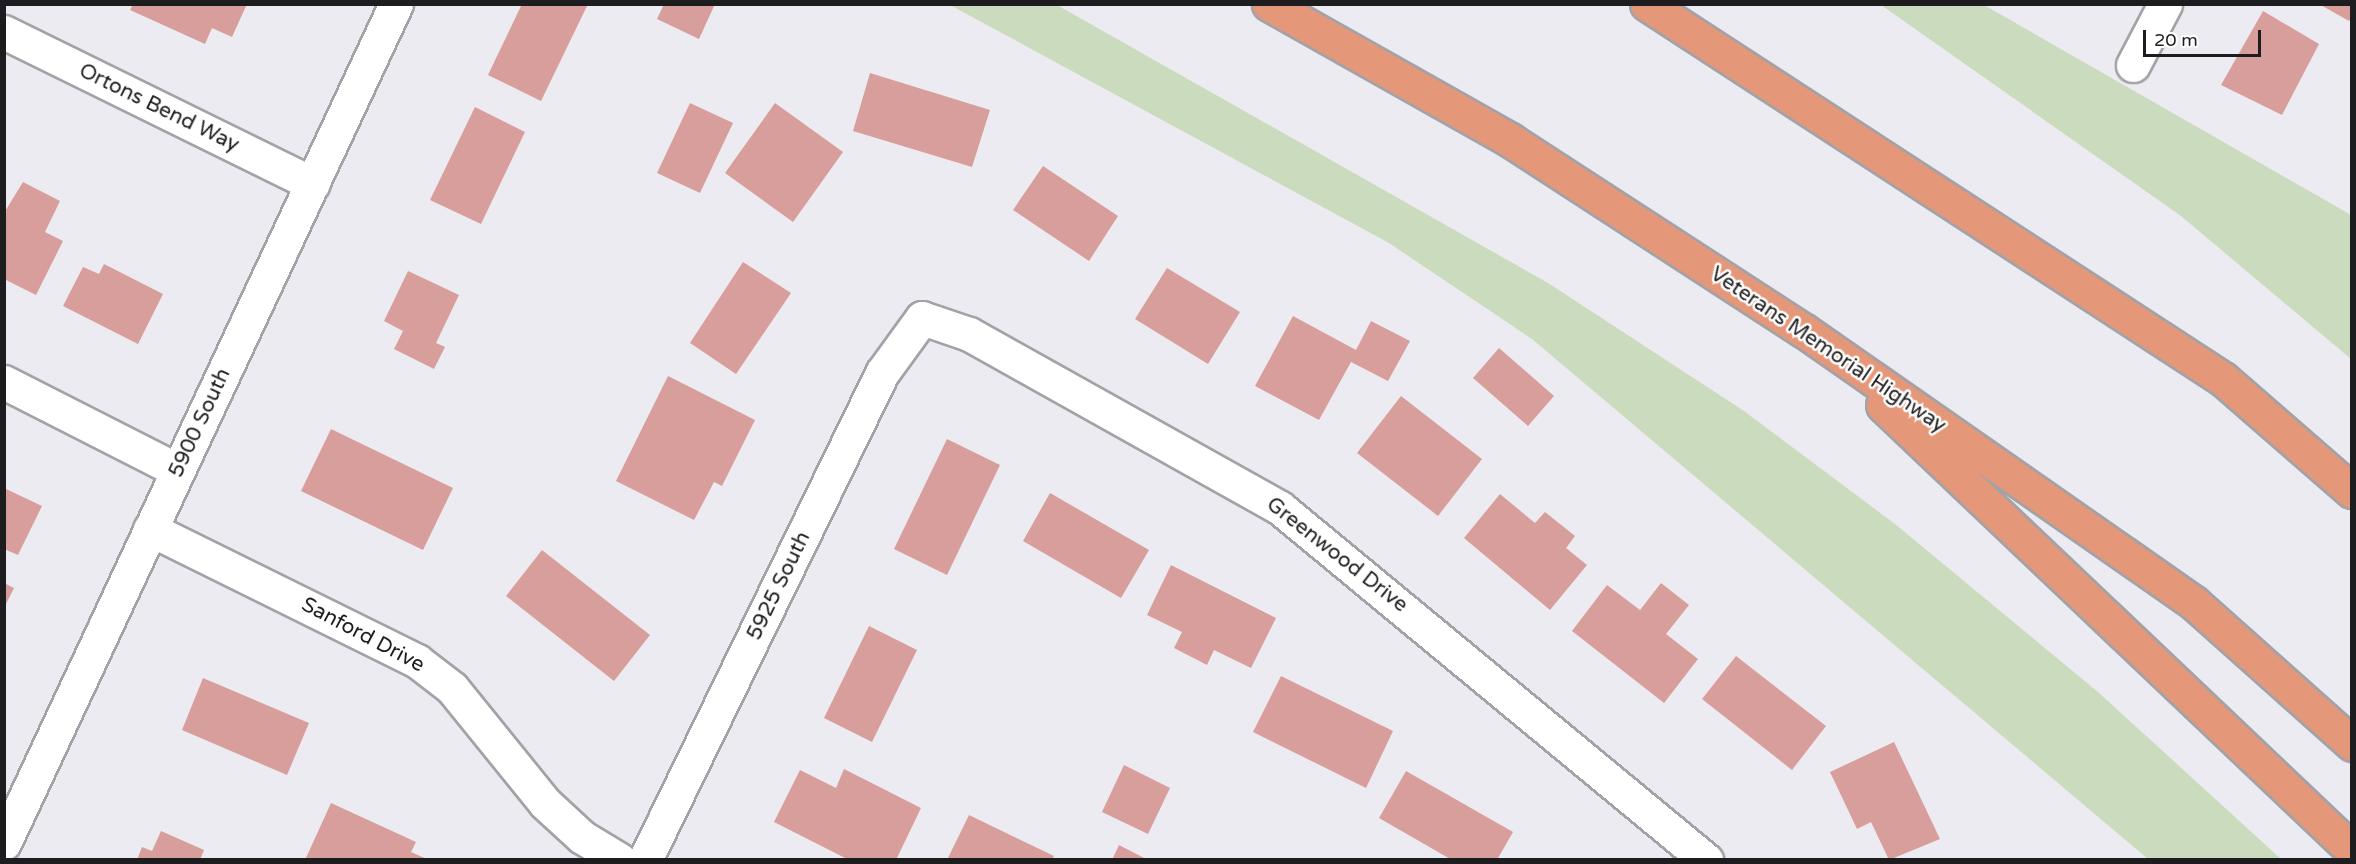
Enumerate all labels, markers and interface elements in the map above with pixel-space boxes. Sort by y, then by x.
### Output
scale bar [2146,18,2264,56]
text: 20 m [2154,29,2198,51]
street label: Ortons Bend Way [75,58,243,158]
street label: Veterans Memorial Highway [1705,262,1951,438]
street label: 5900 South [164,364,236,482]
street label: Greenwood Drive [1261,492,1413,618]
street label: 5925 South [742,528,816,644]
street label: Sanford Drive [297,592,429,678]

